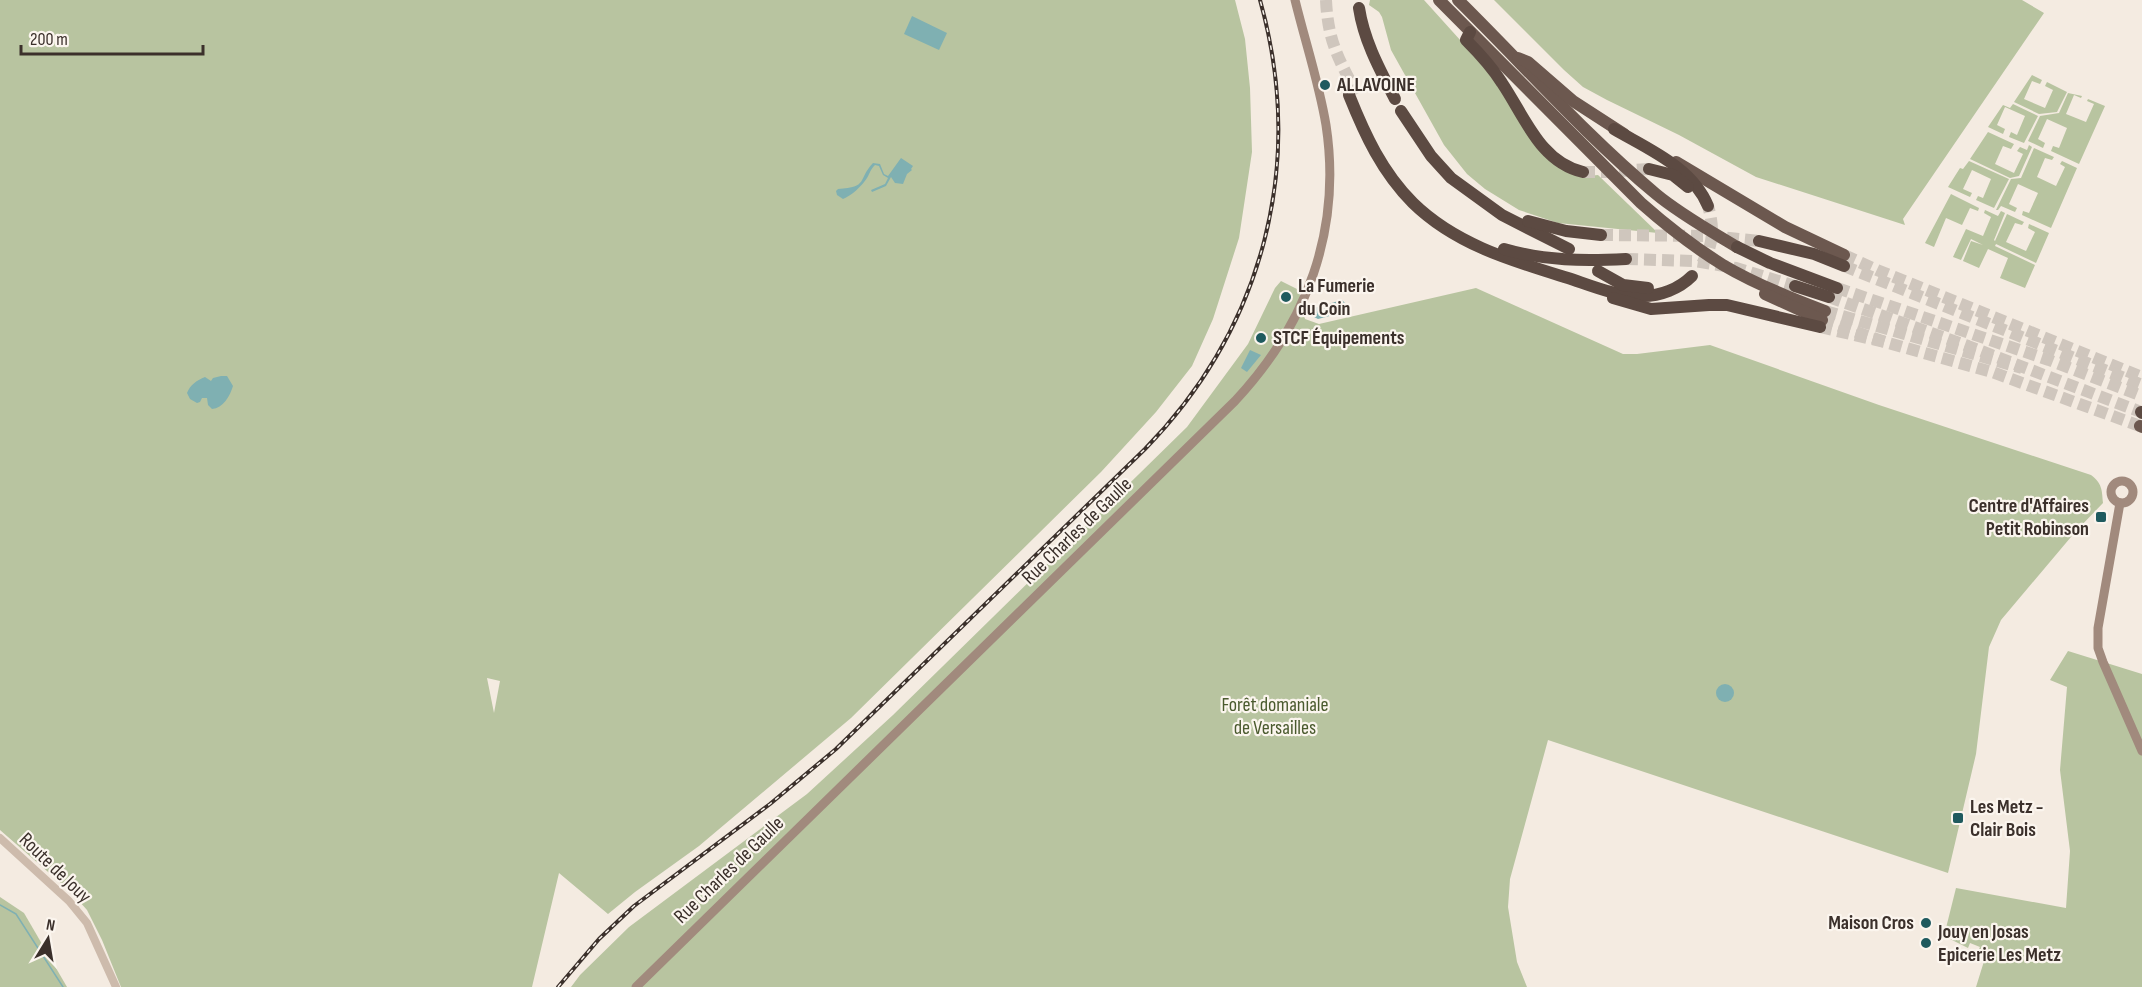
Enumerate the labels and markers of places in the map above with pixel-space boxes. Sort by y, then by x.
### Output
place label: ALLAVOINE [1336,73,1415,97]
marker: ALLAVOINE [1318,78,1332,92]
place label: La Fumerie du Coin [1298,274,1375,321]
marker: La Fumerie du Coin [1279,290,1293,304]
place label: STCF Équipements [1273,326,1405,350]
marker: STCF Équipements [1254,331,1268,345]
place label: Centre d'Affaires Petit Robinson [1969,494,2089,541]
marker: Centre d'Affaires Petit Robinson [2094,510,2108,524]
place label: Les Metz - Clair Bois [1970,795,2043,842]
marker: Les Metz - Clair Bois [1951,811,1965,825]
place label: Maison Cros [1828,911,1914,935]
marker: Maison Cros [1919,916,1933,930]
place label: Jouy en Josas Epicerie Les Metz [1937,920,2061,967]
marker: Jouy en Josas Epicerie Les Metz [1919,936,1933,950]

